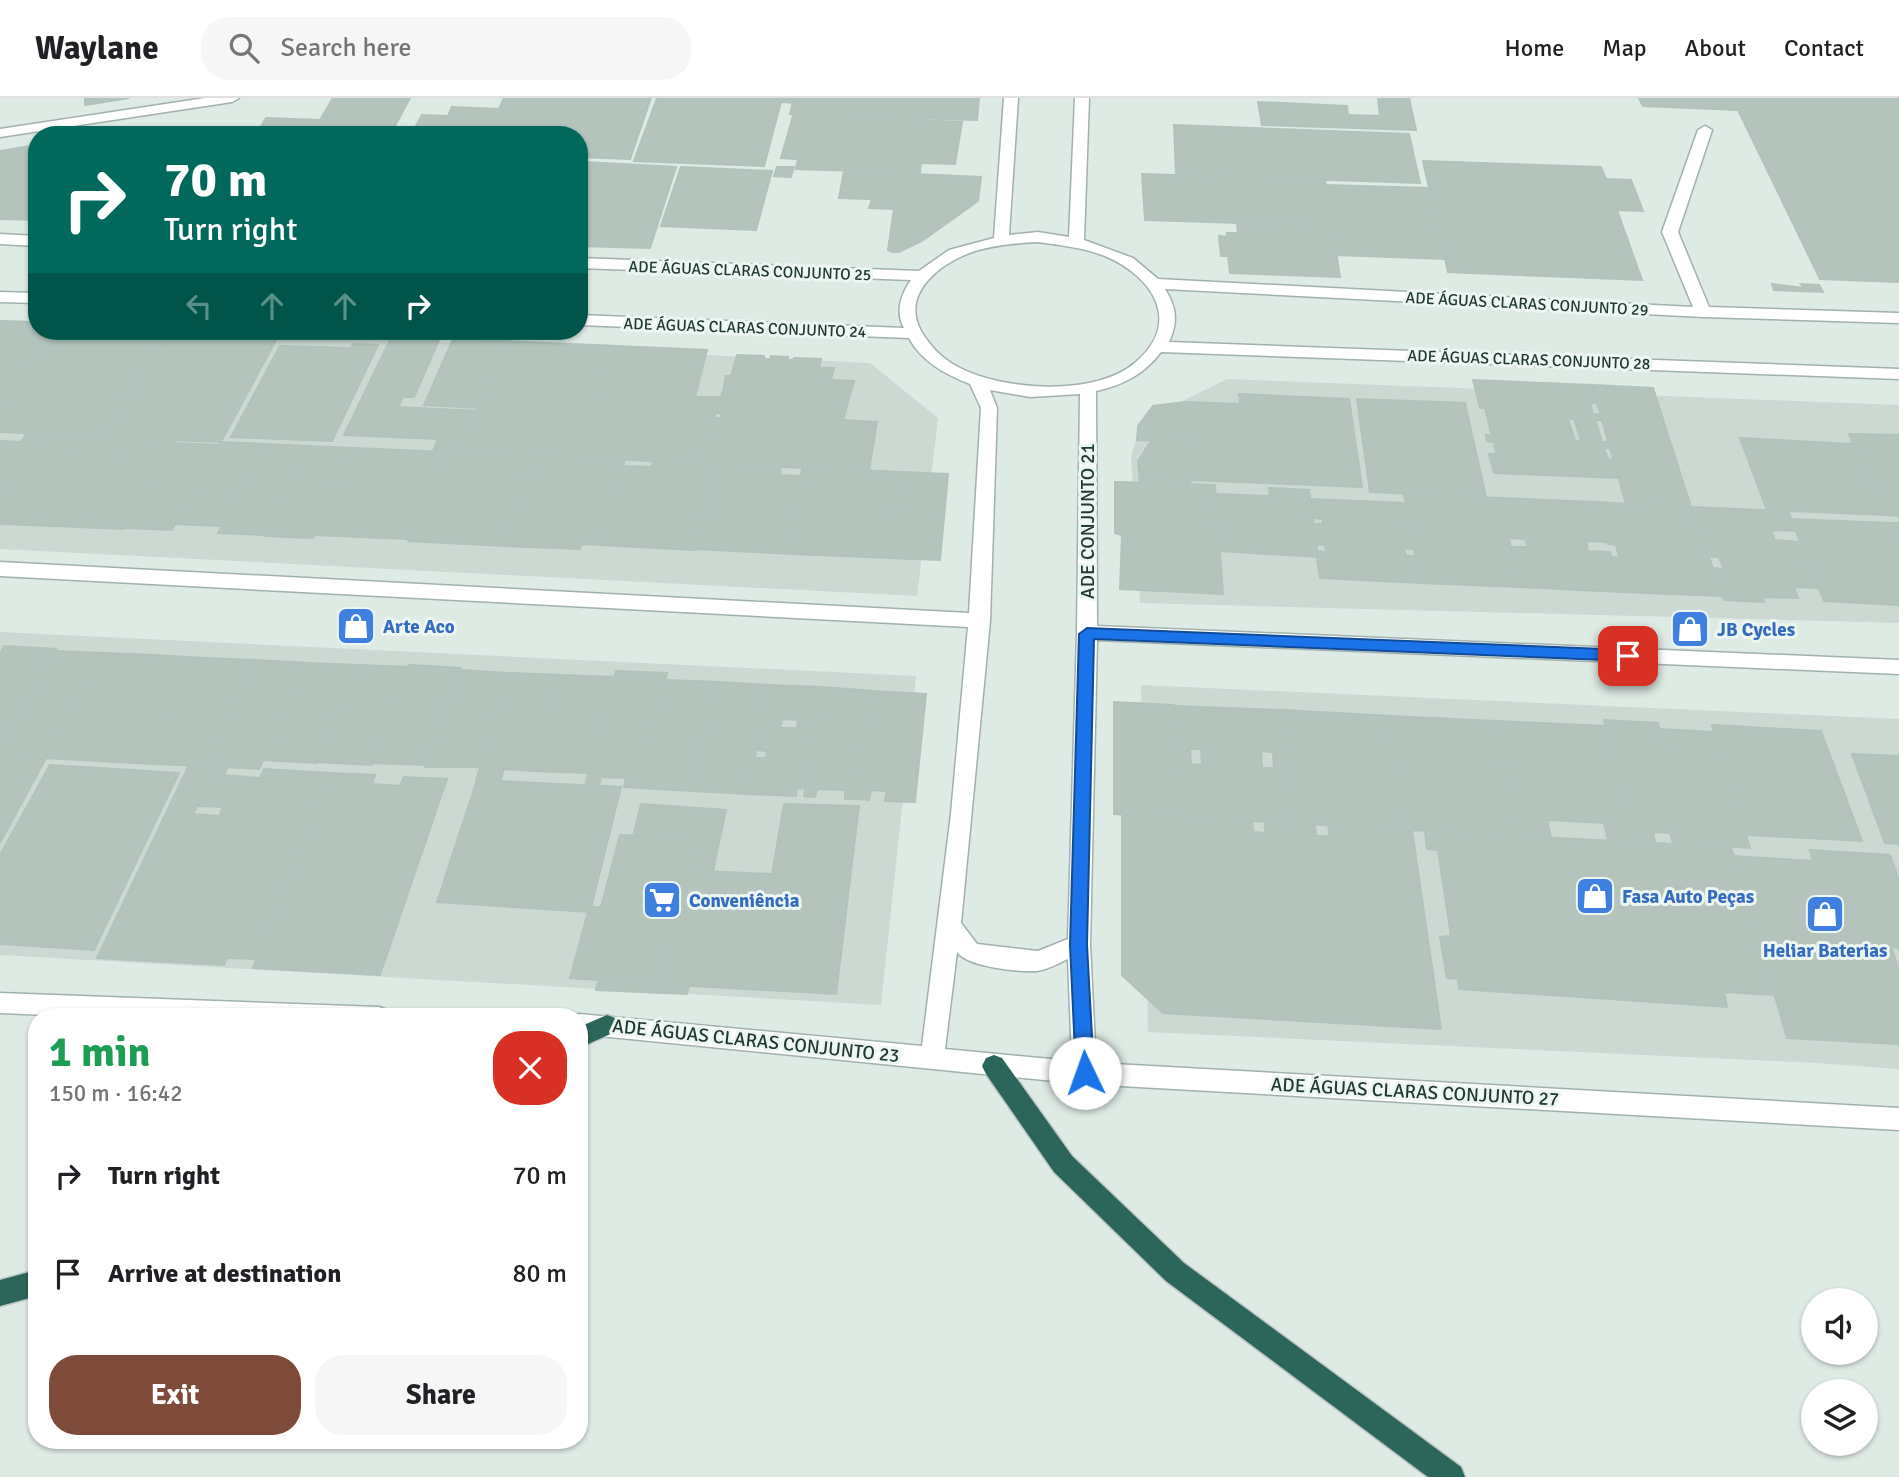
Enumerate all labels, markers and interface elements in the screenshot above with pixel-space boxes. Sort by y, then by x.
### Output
search box [201,17,691,80]
text: Waylane [35,28,159,69]
icon: search [225,29,263,67]
text: Search here [281,32,412,64]
text: Home [1504,33,1564,63]
text: Map [1602,33,1647,63]
text: About [1685,33,1746,63]
text: Contact [1784,33,1864,63]
text: 70 m [164,150,267,210]
icon: right [49,154,140,245]
text: Turn right [164,210,297,249]
street label: ADE ÁGUAS CLARAS CONJUNTO 25 [628,257,872,285]
icon: left [180,287,218,325]
icon: ahead [253,287,291,325]
icon: ahead [326,287,364,325]
icon: right [399,287,437,325]
street label: ADE ÁGUAS CLARAS CONJUNTO 29 [1405,288,1649,320]
street label: ADE ÁGUAS CLARAS CONJUNTO 24 [623,314,867,342]
street label: ADE ÁGUAS CLARAS CONJUNTO 28 [1407,346,1651,374]
street label: ADE CONJUNTO 21 [1076,443,1100,599]
shop icon: Arte Aco [335,605,377,647]
shop icon: JB Cycles [1669,608,1711,650]
place label: Arte Aco [383,615,455,639]
place label: JB Cycles [1717,618,1795,642]
pin [1598,626,1658,686]
icon: arrive [1609,637,1647,675]
shop icon: Fasa Auto Peças [1574,875,1616,917]
supermarket icon: Conveniência [641,879,683,921]
place label: Fasa Auto Peças [1622,885,1754,909]
place label: Conveniência [689,889,800,913]
shop icon: Heliar Baterias [1804,893,1846,935]
place label: Heliar Baterias [1763,939,1887,963]
street label: ADE ÁGUAS CLARAS CONJUNTO 23 [611,1014,901,1068]
text: 1 min [49,1027,150,1078]
button: close [493,1031,567,1105]
position arrow [1048,1036,1122,1110]
street label: ADE ÁGUAS CLARAS CONJUNTO 27 [1270,1072,1560,1112]
text: 150 m · 16:42 [49,1079,183,1108]
icon: right [49,1157,87,1195]
text: Turn right [108,1160,220,1192]
text: 70 m [512,1160,567,1192]
icon: arrive [49,1255,87,1293]
text: Arrive at destination [108,1258,341,1290]
text: 80 m [512,1258,567,1290]
map controls [1801,1288,1878,1456]
button: sound [1801,1288,1878,1365]
button: Exit [49,1355,301,1435]
button: Share [315,1355,567,1435]
button: layers [1801,1379,1878,1456]

